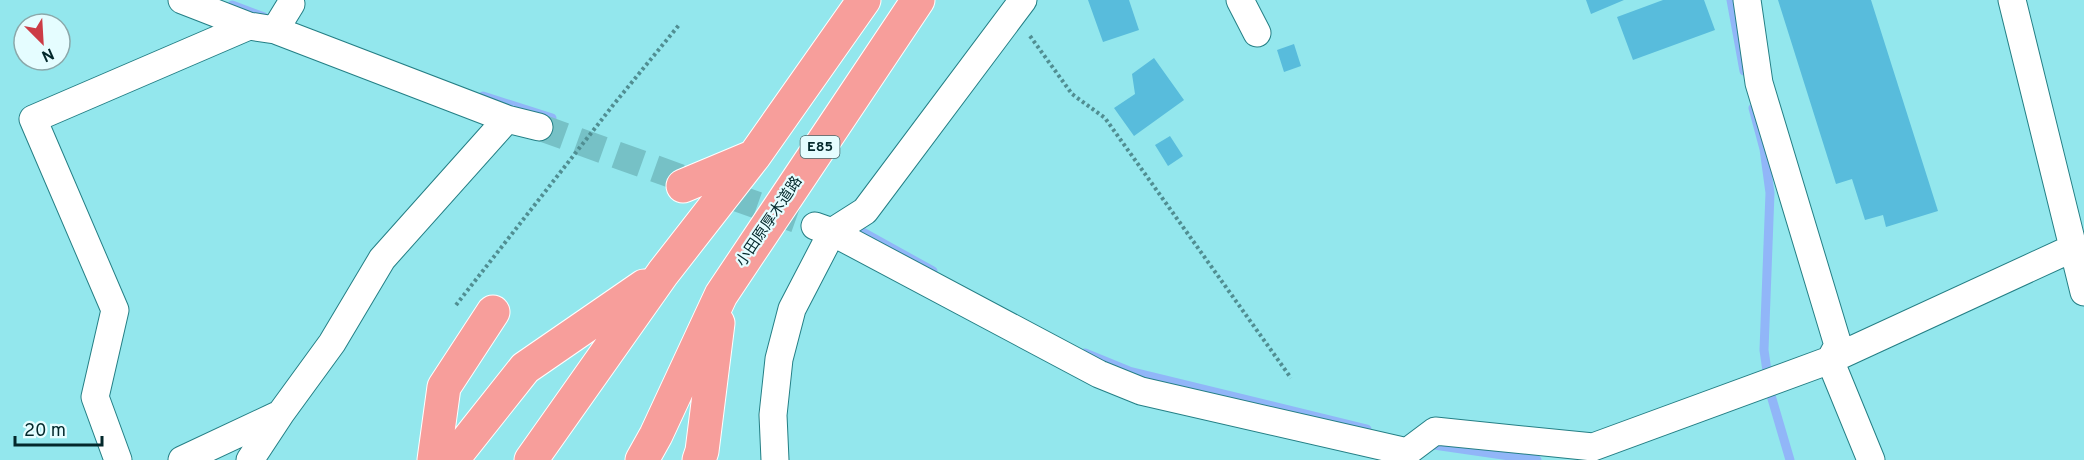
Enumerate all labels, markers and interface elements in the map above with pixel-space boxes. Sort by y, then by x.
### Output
north arrow [12,12,72,72]
text: N [38,42,57,65]
road number: E85 [800,136,840,158]
street label: 小田原厚木道路 [733,173,807,271]
scale bar [15,409,102,447]
text: 20 m [24,420,66,443]

